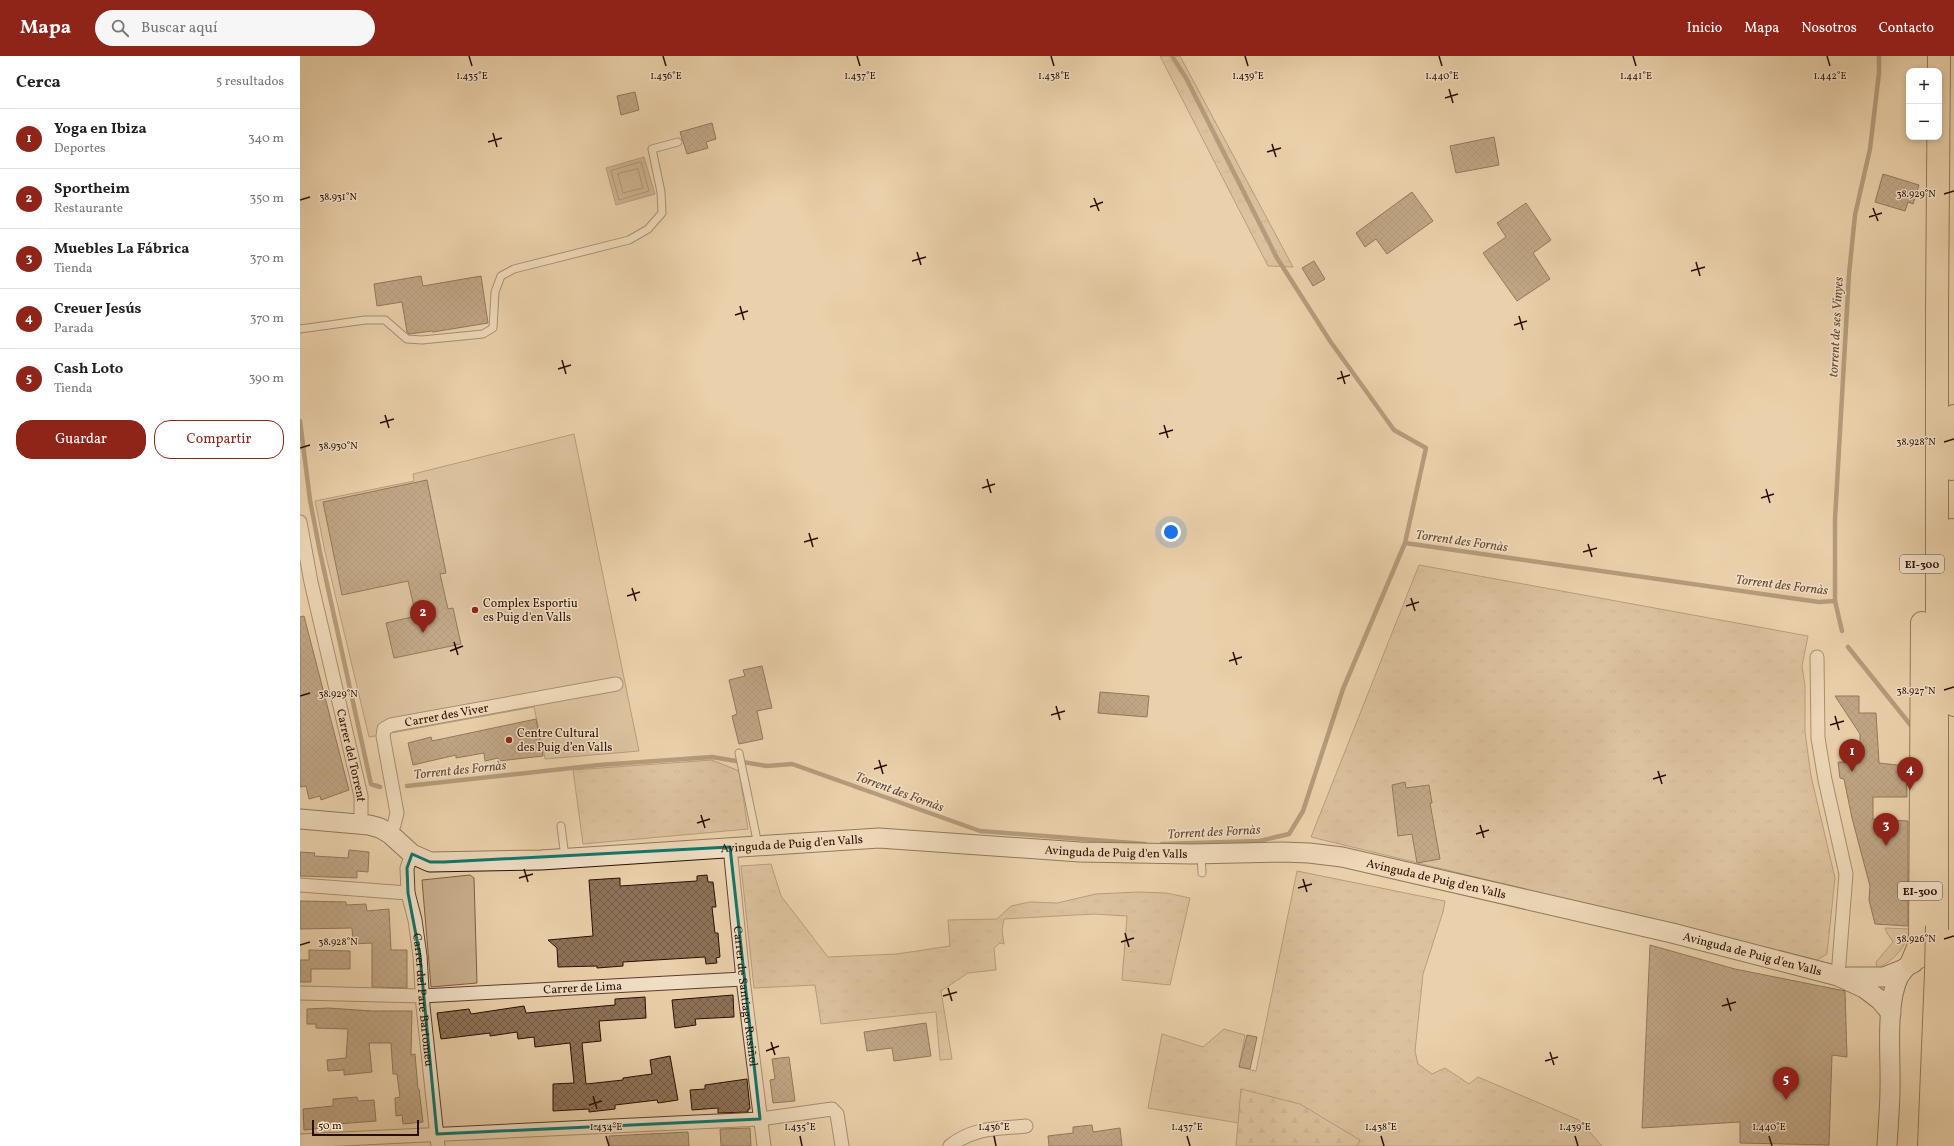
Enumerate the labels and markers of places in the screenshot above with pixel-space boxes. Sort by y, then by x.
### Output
place label: Complex Esportiu es Puig d'en Valls [483,596,578,626]
pin: 2 [410,600,436,633]
marker: Complex Esportiu es Puig d'en Valls [470,605,480,615]
place label: Centre Cultural des Puig d’en Valls [517,726,612,756]
marker: Centre Cultural des Puig d’en Valls [504,735,514,745]
pin: 1 [1839,739,1865,772]
pin: 4 [1897,757,1923,790]
pin: 3 [1873,813,1899,846]
pin: 5 [1773,1067,1799,1100]

